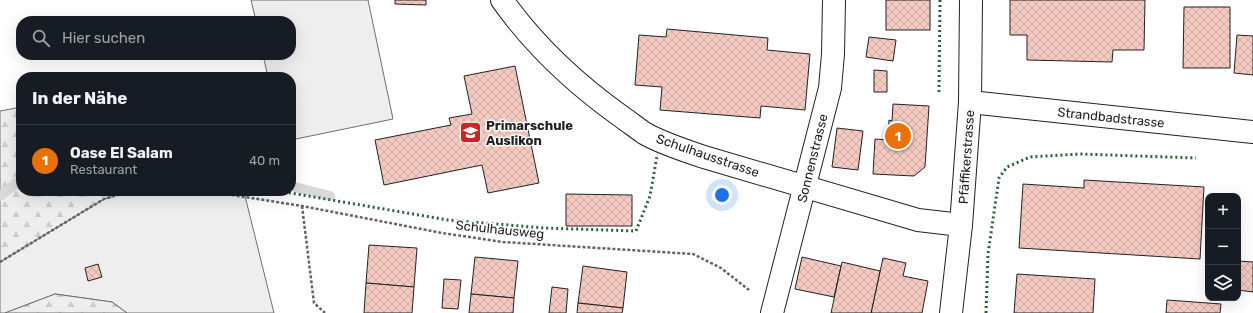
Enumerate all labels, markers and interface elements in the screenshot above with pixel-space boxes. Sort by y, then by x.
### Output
search box [16,16,296,60]
icon: search [30,27,52,49]
text: Hier suchen [62,29,145,47]
text: In der Nähe [32,88,127,108]
street label: Strandbadstrasse [1057,104,1165,131]
street label: Pfäffikerstrasse [956,109,977,205]
street label: Sonnenstrasse [794,112,831,204]
place label: Primarschule Auslikon [486,118,573,148]
school or university icon: Primarschule Auslikon [458,119,484,145]
pin: 1 [885,121,911,151]
street label: Schulhausstrasse [654,131,761,180]
text: Oase El Salam [70,144,173,162]
text: 1 [42,153,48,168]
text: 40 m [249,153,280,168]
text: Restaurant [70,162,137,177]
your location [712,185,732,205]
map controls [1205,193,1241,301]
button: + [1205,193,1241,229]
street label: Schulhausweg [455,217,545,243]
button: − [1205,229,1241,265]
button: layers [1205,265,1241,301]

